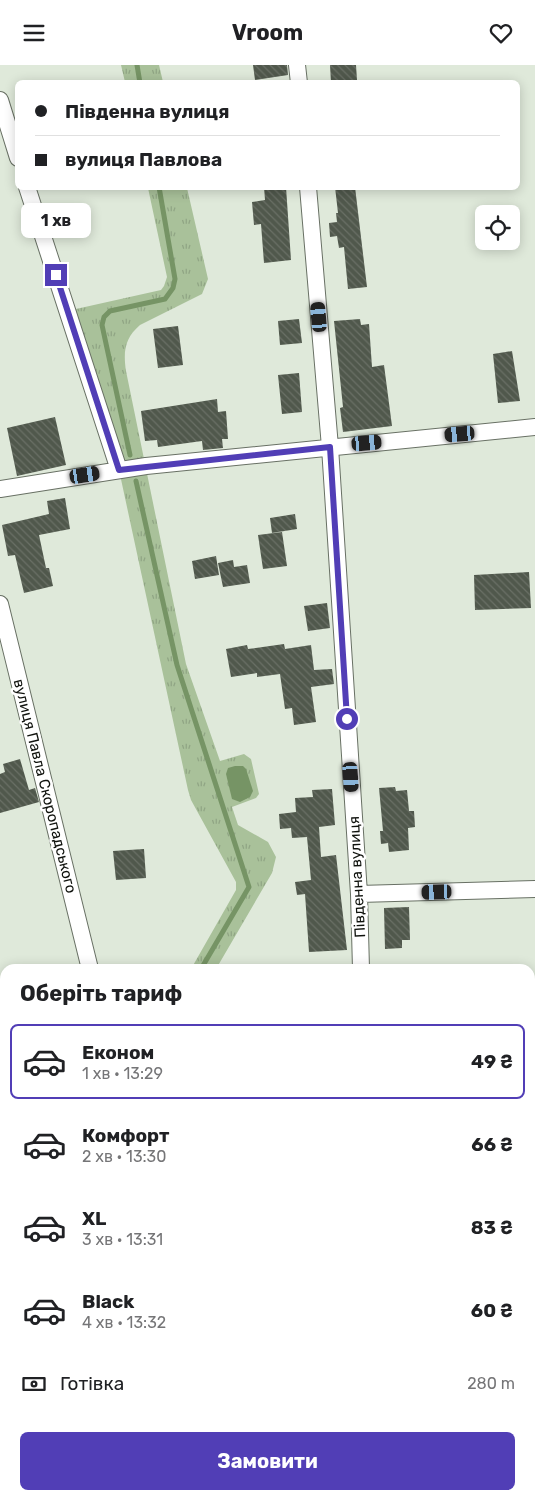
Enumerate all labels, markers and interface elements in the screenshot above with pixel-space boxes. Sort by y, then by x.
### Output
icon: menu [20,19,48,47]
text: Vroom [232,19,303,46]
icon: heart [487,19,515,47]
text: Південна вулиця [65,100,229,123]
text: вулиця Павлова [65,148,222,171]
callout: 1 хв [21,203,91,237]
map controls [475,205,520,250]
button: locate [475,205,520,250]
text: 1 хв [41,211,71,230]
route end [45,264,67,286]
car [310,301,327,333]
car [444,425,475,443]
car [351,434,382,452]
car [69,465,100,485]
street label: вулиця Павла Скоропадського [10,677,80,895]
route start [336,708,358,730]
car [342,762,359,792]
street label: Південна вулиця [345,816,369,938]
car [421,884,452,900]
text: Оберіть тариф [20,980,182,1007]
icon: car [22,1039,67,1084]
text: Економ [82,1041,154,1064]
text: 49 ₴ [471,1050,513,1073]
text: 1 хв · 13:29 [82,1064,163,1083]
icon: car [22,1122,67,1167]
text: Комфорт [82,1124,169,1147]
text: 66 ₴ [471,1133,513,1156]
text: 2 хв · 13:30 [82,1147,166,1166]
icon: car [22,1205,67,1250]
text: XL [82,1207,106,1230]
text: 83 ₴ [471,1216,513,1239]
text: 3 хв · 13:31 [82,1230,163,1249]
icon: car [22,1288,67,1333]
text: Black [82,1290,134,1313]
text: 60 ₴ [471,1299,513,1322]
text: 4 хв · 13:32 [82,1313,166,1332]
icon: cash [20,1370,48,1398]
text: Готівка [60,1372,124,1395]
text: 280 m [467,1374,515,1393]
button: Замовити [20,1432,515,1490]

